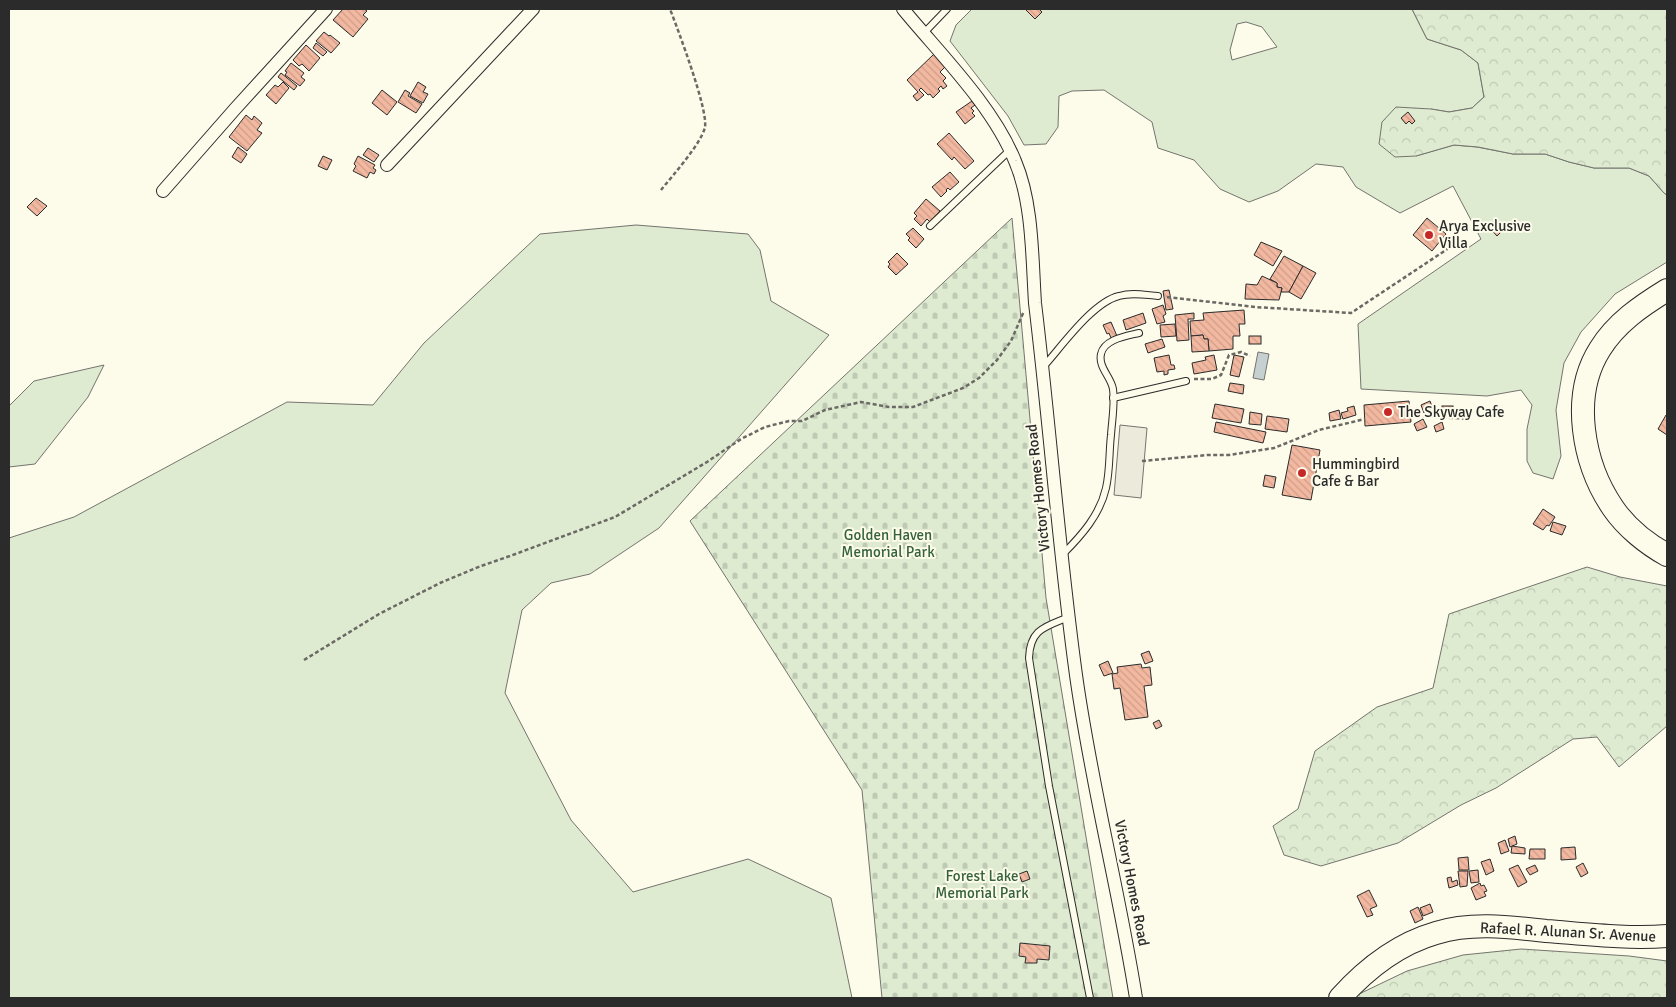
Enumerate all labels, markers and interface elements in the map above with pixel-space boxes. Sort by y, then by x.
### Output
place label: Arya Exclusive Villa [1439,217,1531,252]
marker: Arya Exclusive Villa [1423,229,1435,241]
place label: The Skyway Cafe [1398,403,1505,421]
marker: The Skyway Cafe [1382,406,1394,418]
street label: Victory Homes Road [1022,423,1054,553]
place label: Hummingbird Cafe & Bar [1312,455,1400,490]
marker: Hummingbird Cafe & Bar [1296,467,1308,479]
park label: Golden Haven Memorial Park [841,526,935,561]
street label: Victory Homes Road [1111,818,1153,948]
park label: Forest Lake Memorial Park [935,867,1029,902]
street label: Rafael R. Alunan Sr. Avenue [1480,918,1656,946]

